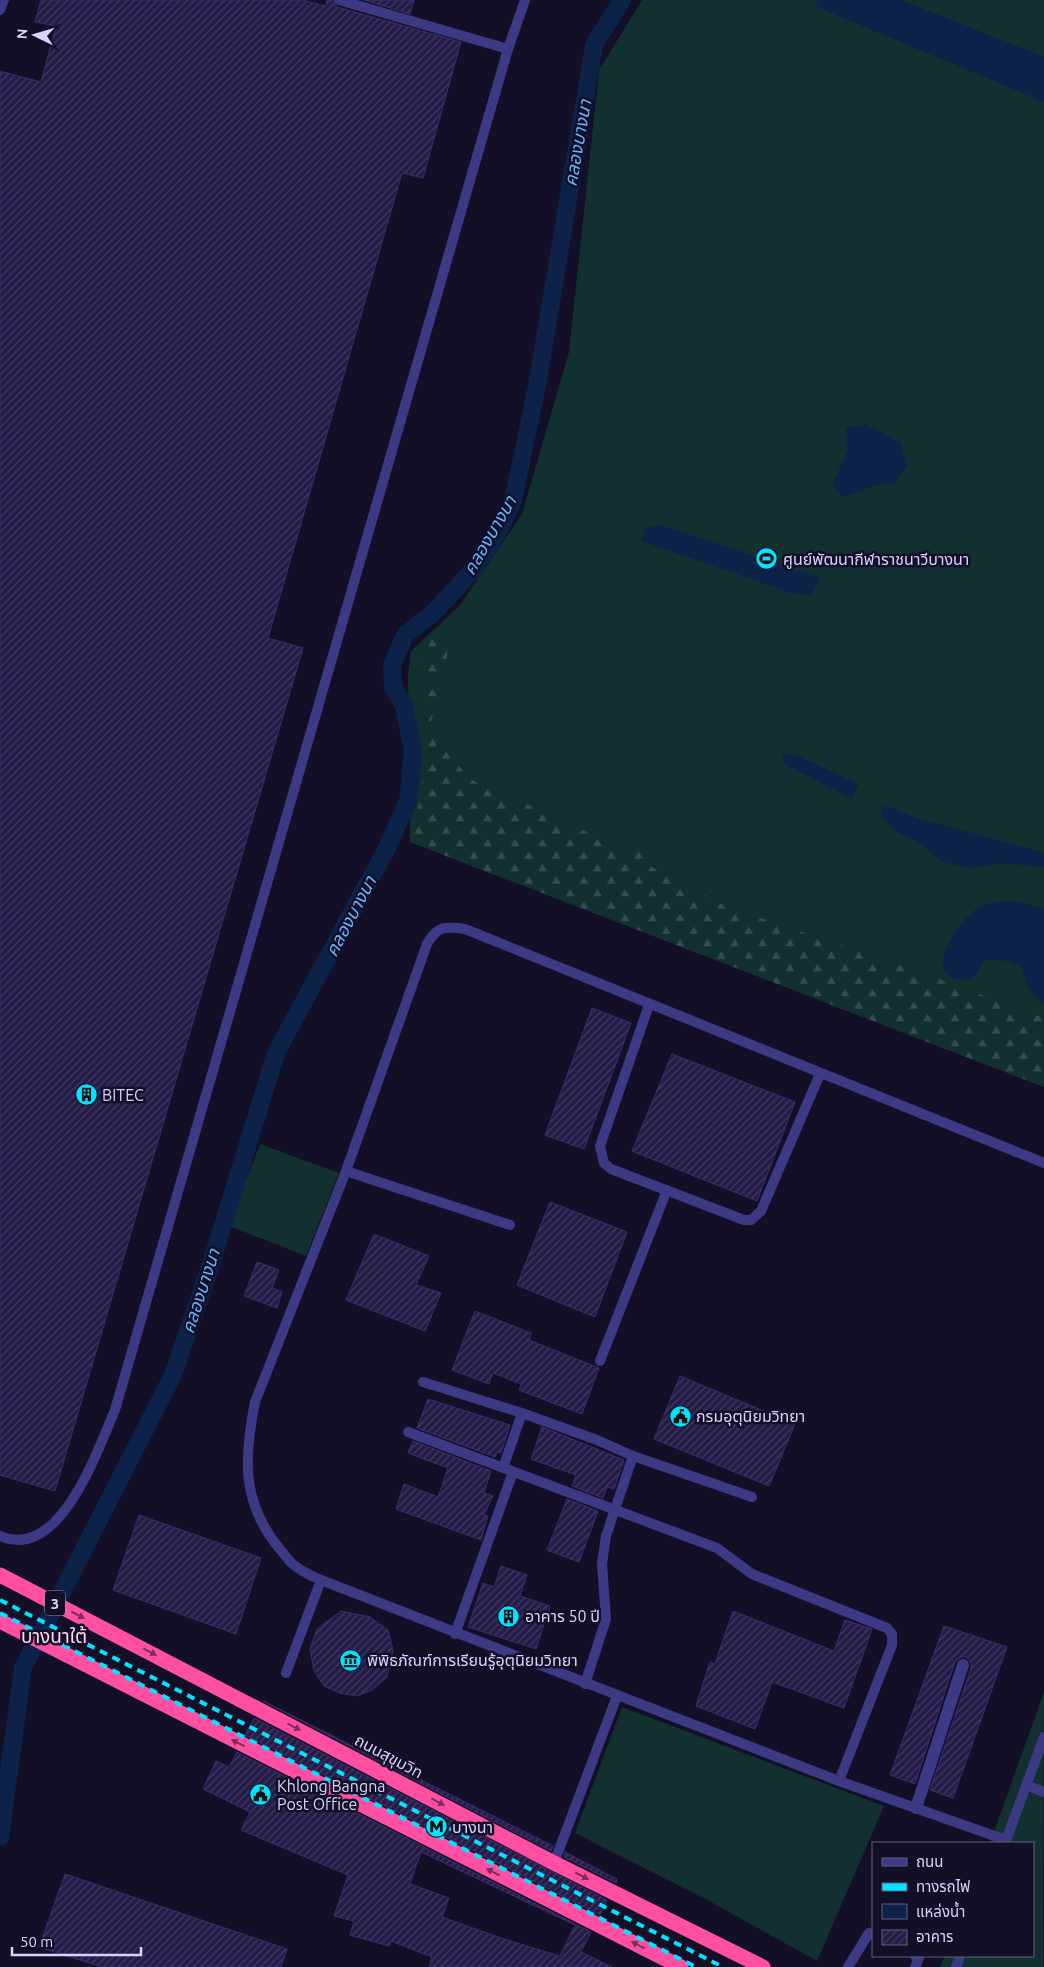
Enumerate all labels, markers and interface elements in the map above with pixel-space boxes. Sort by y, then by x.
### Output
north arrow [10,10,60,60]
text: N [14,28,30,40]
water label: คลองบางนา [560,97,595,188]
water label: คลองบางนา [458,492,520,578]
sports icon: ศูนย์พัฒนากีฬาราชนาวีบางนา [755,547,779,571]
place label: ศูนย์พัฒนากีฬาราชนาวีบางนา [783,550,969,569]
water label: คลองบางนา [321,872,380,959]
building icon: BITEC [74,1083,98,1107]
place label: BITEC [102,1086,144,1104]
water label: คลองบางนา [177,1246,223,1336]
public building icon: กรมอุตุนิยมวิทยา [668,1404,692,1428]
place label: กรมอุตุนิยมวิทยา [696,1407,805,1426]
road number: 3 [45,1590,65,1616]
building icon: อาคาร 50 ปี [497,1604,521,1628]
place label: อาคาร 50 ปี [525,1607,600,1625]
one-way arrow [71,1611,85,1619]
district label: บางนาใต้ [21,1625,87,1647]
one-way arrow [143,1648,157,1656]
museum icon: พิพิธภัณฑ์การเรียนรู้อุตุนิยมวิทยา [339,1648,363,1672]
place label: พิพิธภัณฑ์การเรียนรู้อุตุนิยมวิทยา [367,1651,578,1670]
one-way arrow [287,1723,301,1731]
street label: ถนนสุขุมวิท [351,1731,426,1782]
one-way arrow [231,1739,246,1747]
place label: Khlong Bangna Post Office [277,1777,386,1813]
public building icon: Khlong Bangna Post Office [249,1783,273,1807]
one-way arrow [431,1798,445,1806]
metro station icon: บางนา [424,1815,448,1839]
place label: บางนา [452,1818,493,1836]
legend [872,1842,1034,1957]
text: ถนน [916,1853,943,1870]
one-way arrow [486,1868,500,1876]
one-way arrow [575,1872,590,1881]
text: ทางรถไฟ [916,1878,970,1895]
text: แหล่งน้ำ [916,1901,965,1920]
scale bar [12,1924,141,1956]
text: อาคาร [916,1928,953,1945]
text: 50 m [20,1933,53,1950]
one-way arrow [631,1941,645,1949]

